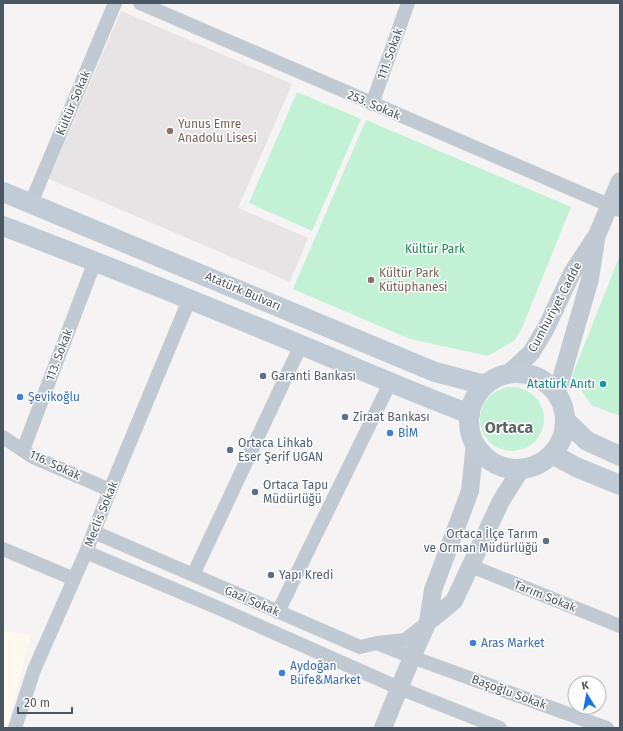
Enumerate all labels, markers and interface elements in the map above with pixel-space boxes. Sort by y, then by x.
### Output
street label: 111. Sokak [374,26,406,82]
street label: Kültür Sokak [53,68,93,137]
street label: 253. Sokak [345,88,403,123]
place label: Yunus Emre Anadolu Lisesi [178,117,257,145]
marker: Yunus Emre Anadolu Lisesi [165,126,175,136]
park label: Kültür Park [405,242,466,256]
street label: Cumhuriyet Cadde [525,260,585,354]
place label: Kültür Park Kütüphanesi [379,266,448,294]
street label: Atatürk Bulvarı [203,269,283,313]
marker: Kültür Park Kütüphanesi [366,275,376,285]
street label: 113. Sokak [43,326,76,383]
place label: Garanti Bankası [271,369,356,383]
marker: Garanti Bankası [258,371,268,381]
place label: Atatürk Anıtı [527,377,595,391]
marker: Atatürk Anıtı [598,379,608,389]
place label: Şevikoğlu [28,390,80,404]
marker: Şevikoğlu [15,392,25,402]
place label: Ziraat Bankası [353,410,430,424]
marker: Ziraat Bankası [340,412,350,422]
district label: Ortaca [485,418,533,437]
place label: BİM [398,425,418,440]
marker: BİM [385,428,395,438]
place label: Ortaca Lihkab Eser Şerif UGAN [238,436,323,464]
marker: Ortaca Lihkab Eser Şerif UGAN [225,445,235,455]
street label: 116. Sokak [27,447,84,483]
street label: Meclis Sokak [81,478,121,549]
place label: Ortaca Tapu Müdürlüğü [263,478,328,506]
marker: Ortaca Tapu Müdürlüğü [250,487,260,497]
place label: Ortaca İlçe Tarım ve Orman Müdürlüğü [424,526,538,555]
marker: Ortaca İlçe Tarım ve Orman Müdürlüğü [541,536,551,546]
place label: Yapı Kredi [279,568,333,582]
marker: Yapı Kredi [266,570,276,580]
street label: Tarım Sokak [512,577,579,615]
street label: Gazi Sokak [223,583,282,619]
place label: Aras Market [481,636,545,650]
marker: Aras Market [468,638,478,648]
place label: Aydoğan Büfe&Market [290,659,362,687]
marker: Aydoğan Büfe&Market [277,668,287,678]
street label: Başoğlu Sokak [470,672,549,712]
north arrow [567,675,607,715]
text: K [581,678,591,693]
scale bar [18,689,72,715]
text: 20 m [24,696,50,710]

